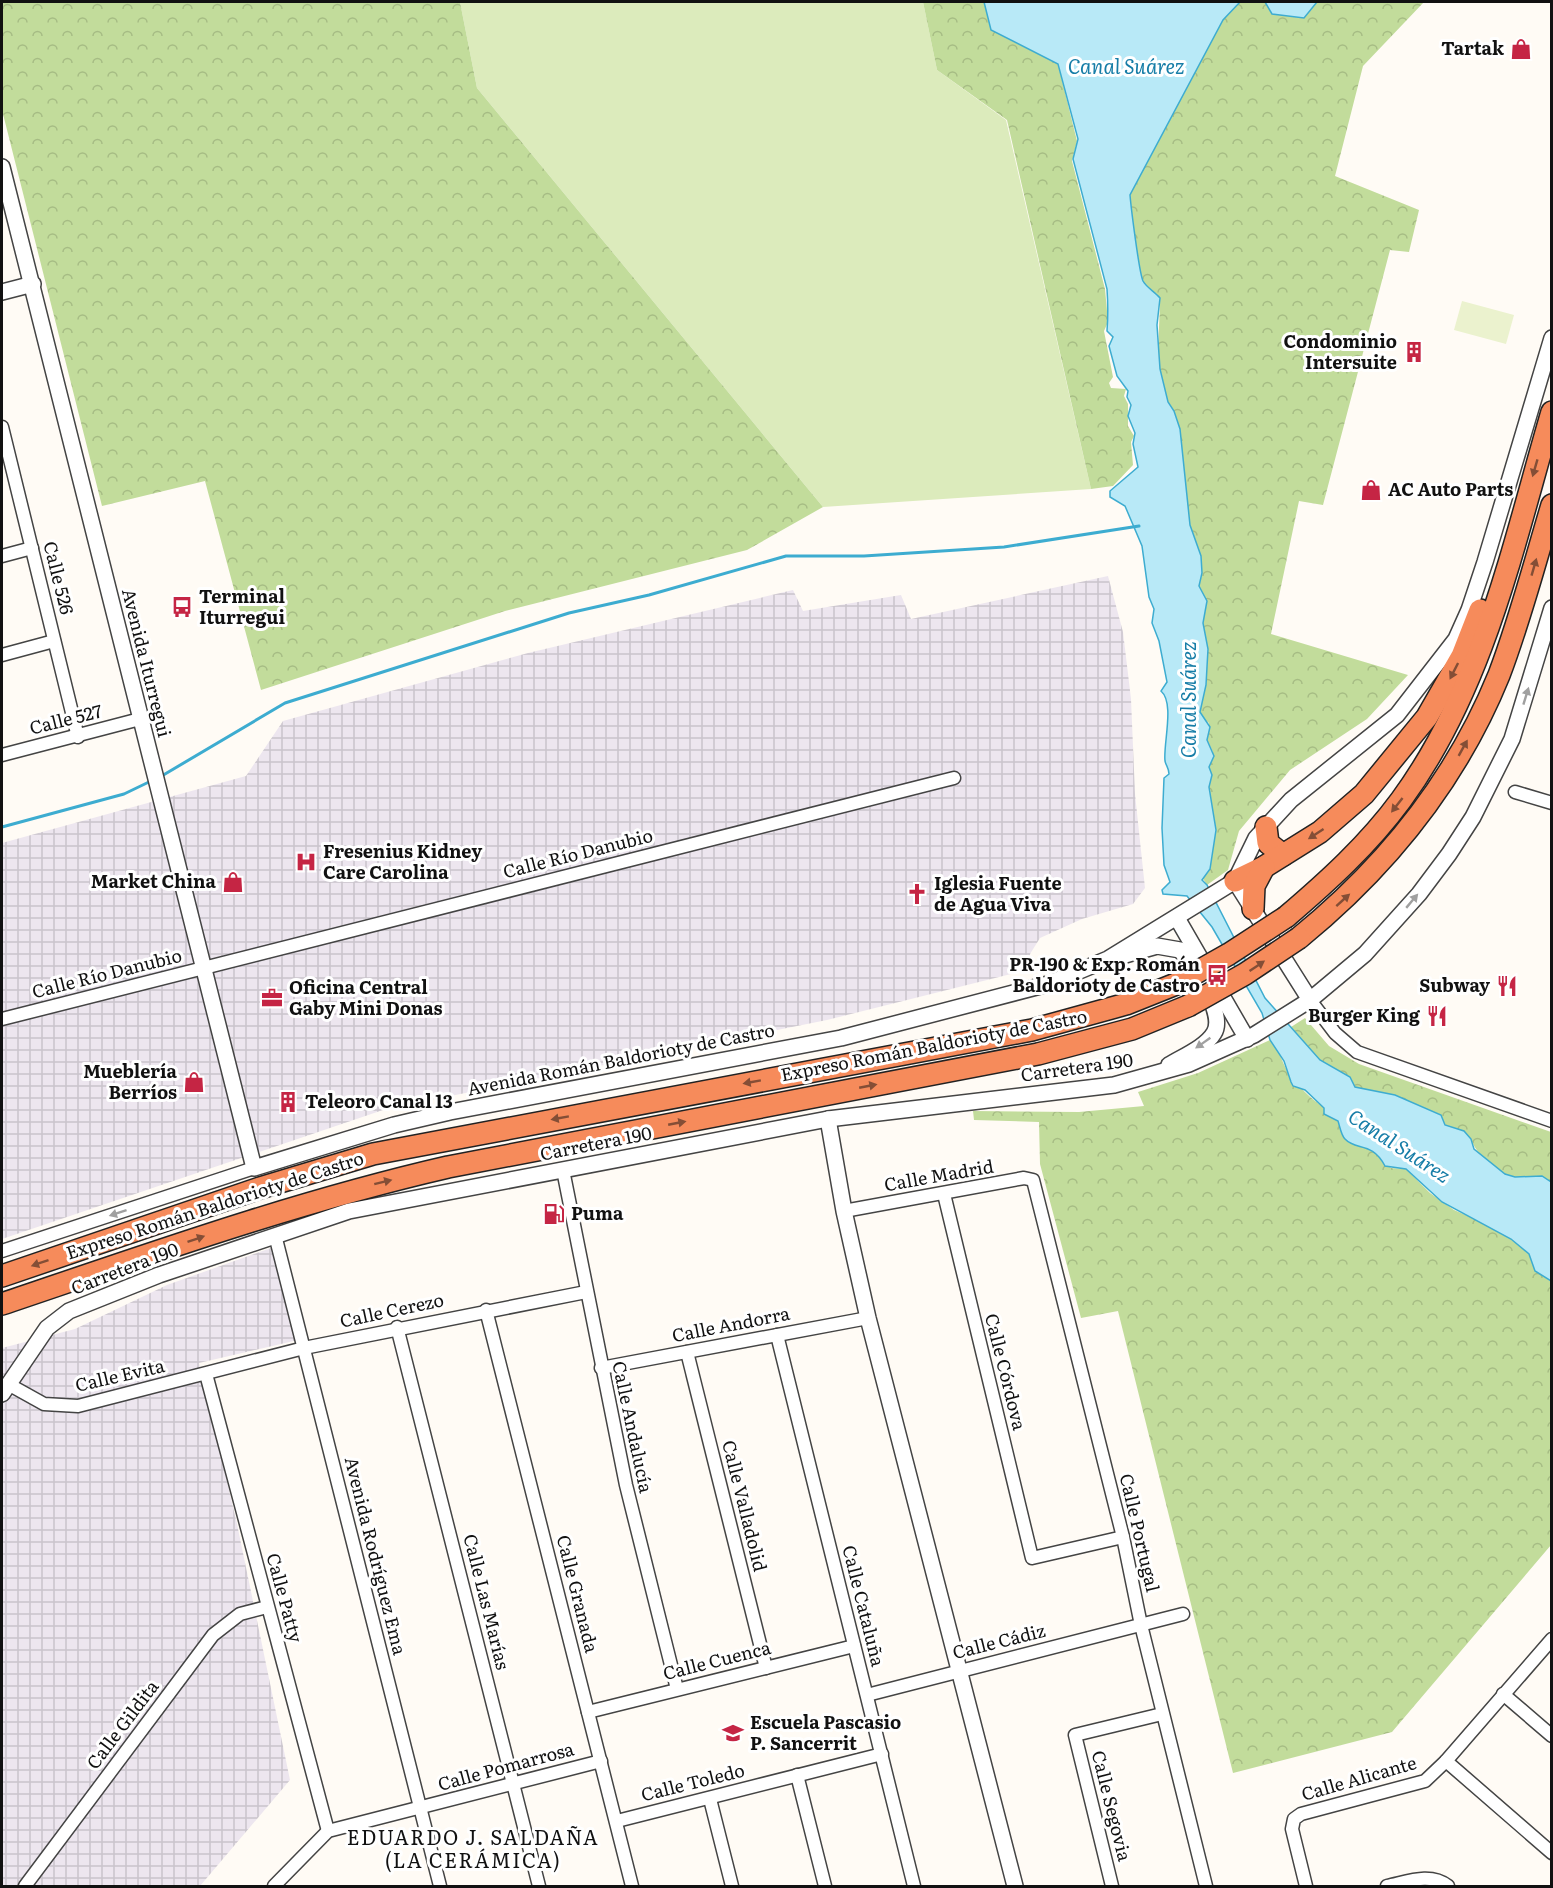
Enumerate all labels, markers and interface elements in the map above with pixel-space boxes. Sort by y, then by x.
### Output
place label: Tartak [1441,34,1505,61]
shop icon: Tartak [1509,37,1533,61]
water label: Canal Suárez [1068,50,1185,80]
place label: Condominio Intersuite [1283,327,1397,375]
building icon: Condominio Intersuite [1402,340,1426,364]
one-way arrow [1530,459,1539,477]
place label: AC Auto Parts [1388,475,1513,502]
shop icon: AC Auto Parts [1359,478,1383,502]
street label: Calle 526 [37,538,82,617]
one-way arrow [1529,558,1539,576]
place label: Terminal Iturregui [199,582,286,630]
street label: Avenida Iturregui [116,585,179,740]
bus stop icon: Terminal Iturregui [170,595,194,619]
water label: Canal Suárez [1172,641,1202,758]
one-way arrow [1449,663,1459,680]
one-way arrow [1522,687,1531,705]
street label: Calle 527 [26,696,105,741]
one-way arrow [1458,739,1468,756]
one-way arrow [1391,797,1403,812]
street label: Calle Río Danubio [500,821,655,884]
one-way arrow [1307,829,1324,840]
place label: Fresenius Kidney Care Carolina [323,837,482,885]
hospital icon: Fresenius Kidney Care Carolina [294,850,318,874]
place label: Market China [91,867,217,894]
place label: Iglesia Fuente de Agua Viva [934,869,1062,917]
shop icon: Market China [221,870,245,894]
church icon: Iglesia Fuente de Agua Viva [905,882,929,906]
one-way arrow [1336,893,1351,907]
one-way arrow [1405,894,1418,909]
street label: Calle Río Danubio [29,941,184,1004]
place label: PR-190 & Exp. Román Baldorioty de Castro [1009,950,1200,998]
one-way arrow [1249,961,1265,972]
bus stop icon: PR-190 & Exp. Román Baldorioty de Castro [1205,963,1229,987]
place label: Subway [1419,971,1490,998]
place label: Oficina Central Gaby Mini Donas [289,973,443,1021]
restaurant icon: Subway [1495,974,1519,998]
office icon: Oficina Central Gaby Mini Donas [260,986,284,1010]
place label: Burger King [1308,1001,1421,1028]
street label: Expreso Román Baldorioty de Castro [778,1002,1089,1088]
restaurant icon: Burger King [1425,1004,1449,1028]
street label: Avenida Román Baldorioty de Castro [465,1015,777,1102]
one-way arrow [1195,1037,1211,1049]
street label: Carretera 190 [1019,1045,1135,1088]
place label: Mueblería Berríos [83,1057,178,1105]
shop icon: Mueblería Berríos [182,1070,206,1094]
one-way arrow [742,1078,761,1087]
one-way arrow [859,1081,878,1090]
place label: Teleoro Canal 13 [305,1087,453,1114]
building icon: Teleoro Canal 13 [276,1090,300,1114]
water label: Canal Suárez [1343,1100,1458,1189]
one-way arrow [550,1114,569,1123]
street label: Carretera 190 [538,1118,654,1167]
one-way arrow [668,1118,687,1127]
street label: Expreso Román Baldorioty de Castro [62,1144,367,1266]
street label: Calle Madrid [882,1152,996,1197]
one-way arrow [374,1176,392,1186]
place label: Puma [571,1199,624,1226]
fuel station icon: Puma [542,1202,566,1226]
one-way arrow [109,1209,127,1218]
one-way arrow [187,1233,205,1243]
street label: Carretera 190 [67,1235,182,1300]
one-way arrow [31,1259,49,1269]
street label: Calle Cerezo [337,1285,446,1334]
street label: Calle Andorra [669,1299,792,1348]
street label: Calle Córdova [979,1310,1034,1433]
street label: Calle Evita [72,1351,167,1398]
street label: Calle Andalucía [606,1358,661,1495]
street label: Calle Valladolid [716,1437,775,1574]
street label: Avenida Rodríguez Ema [339,1454,414,1658]
street label: Calle Portugal [1114,1471,1167,1595]
street label: Calle Las Marías [458,1531,517,1672]
street label: Calle Granada [551,1532,606,1656]
street label: Calle Cataluña [836,1542,893,1669]
street label: Calle Patty [261,1550,311,1646]
street label: Calle Cádiz [949,1616,1048,1665]
street label: Calle Cuenca [660,1633,774,1686]
street label: Calle Gildita [79,1674,165,1774]
place label: Escuela Pascasio P. Sancerrit [750,1708,901,1756]
school or university icon: Escuela Pascasio P. Sancerrit [721,1721,745,1745]
street label: Calle Pomarrosa [434,1734,577,1797]
street label: Calle Segovia [1086,1747,1139,1864]
street label: Calle Alicante [1298,1748,1419,1807]
street label: Calle Toledo [638,1756,747,1807]
district label: EDUARDO J. SALDAÑA (LA CERÁMICA) [347,1821,599,1874]

